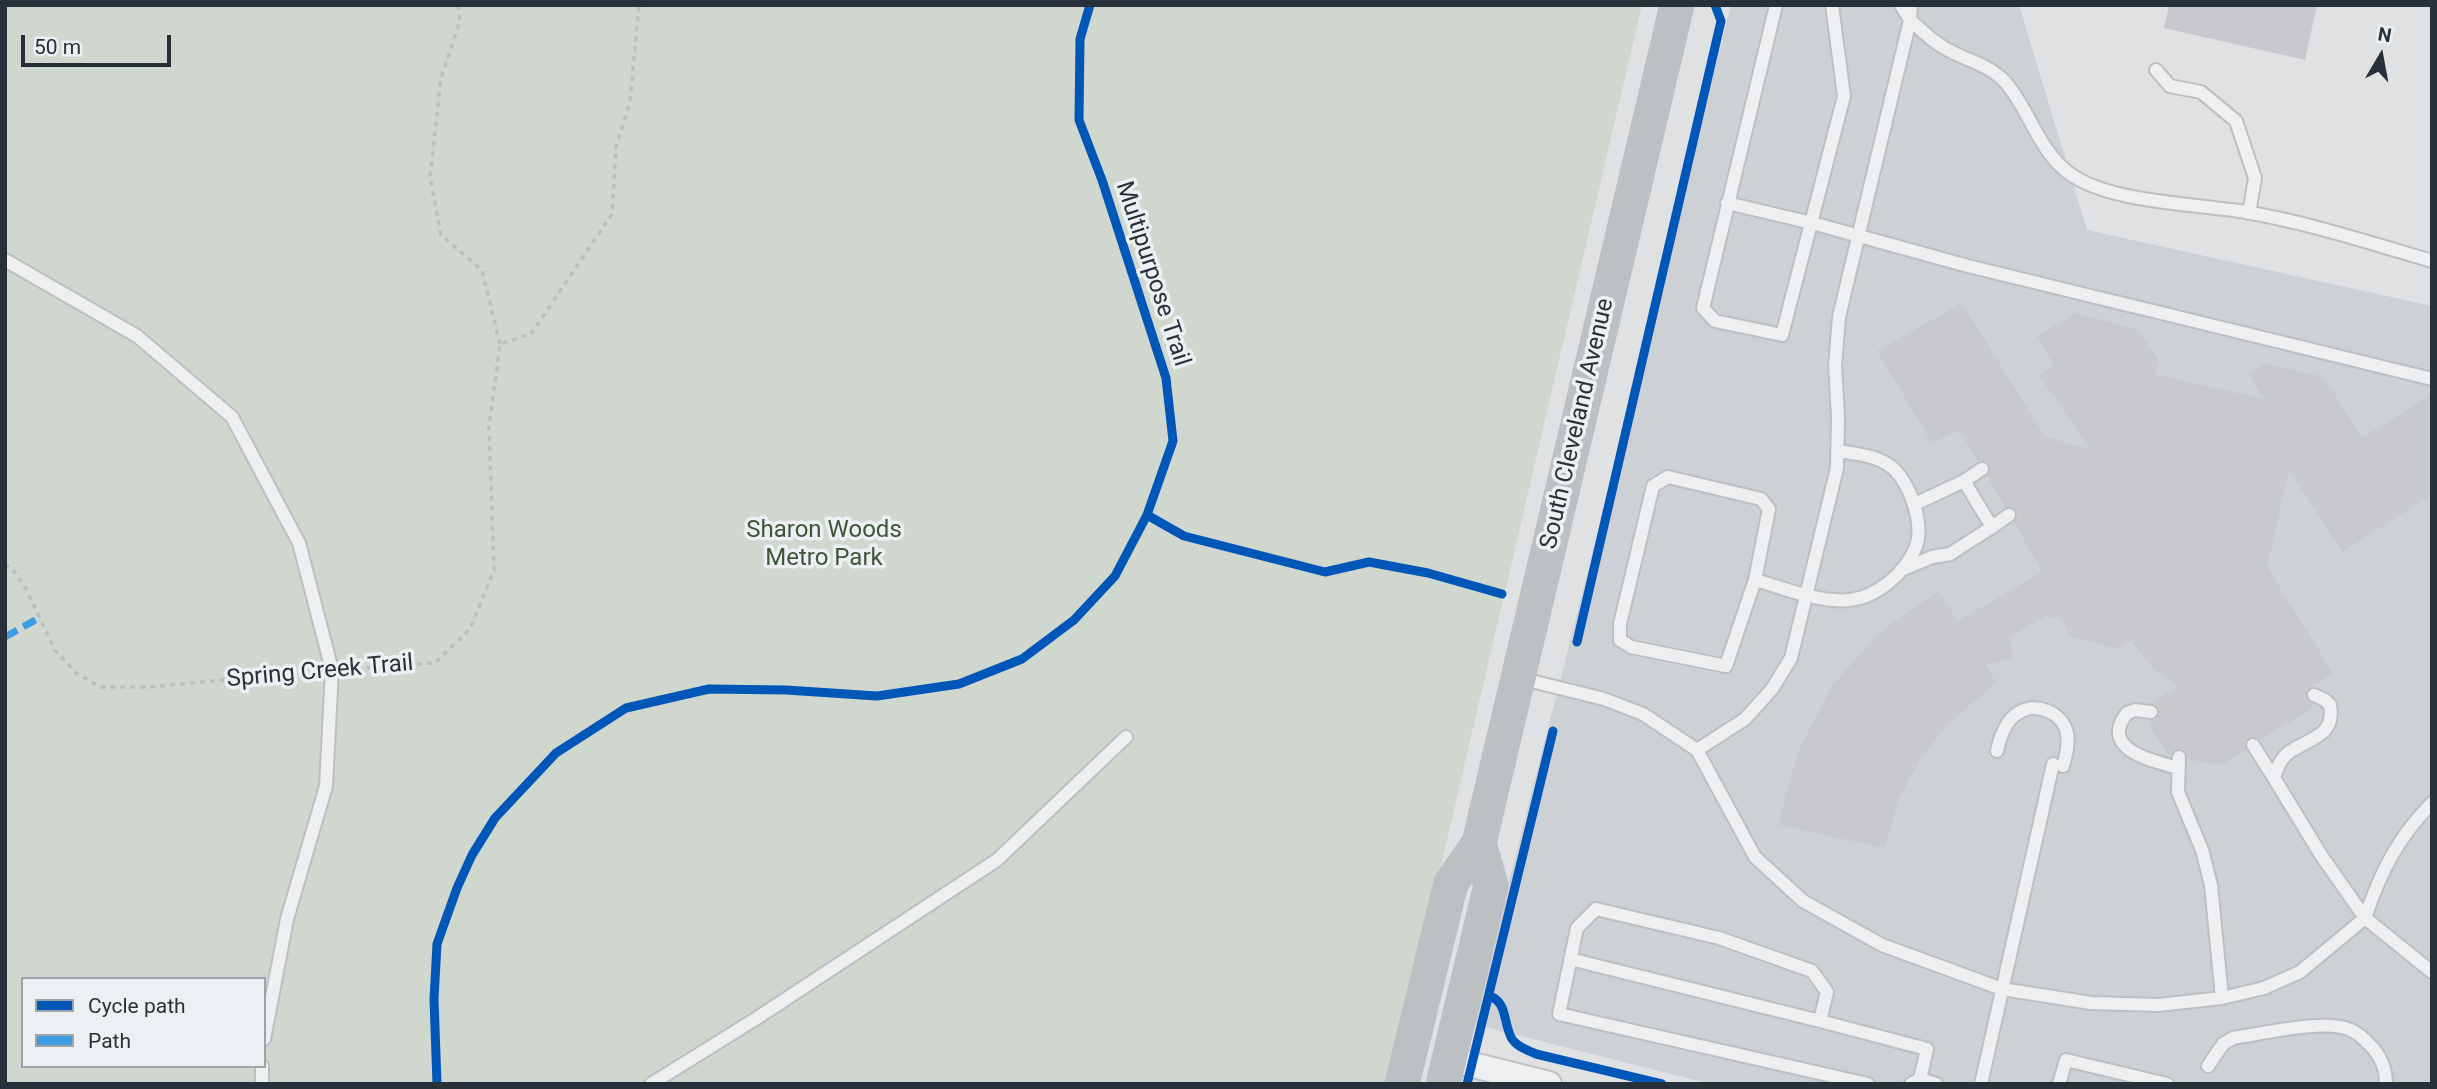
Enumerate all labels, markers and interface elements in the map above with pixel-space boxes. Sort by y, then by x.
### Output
scale bar [24,21,175,65]
north arrow [2346,21,2416,91]
text: N [2376,22,2393,47]
text: 50 m [34,35,81,59]
street label: Multipurpose Trail [1109,178,1195,370]
street label: South Cleveland Avenue [1535,296,1621,552]
park label: Sharon Woods Metro Park [746,517,902,573]
street label: Spring Creek Trail [225,649,415,695]
legend [21,977,266,1068]
text: Cycle path [88,994,186,1018]
text: Path [88,1029,131,1053]

